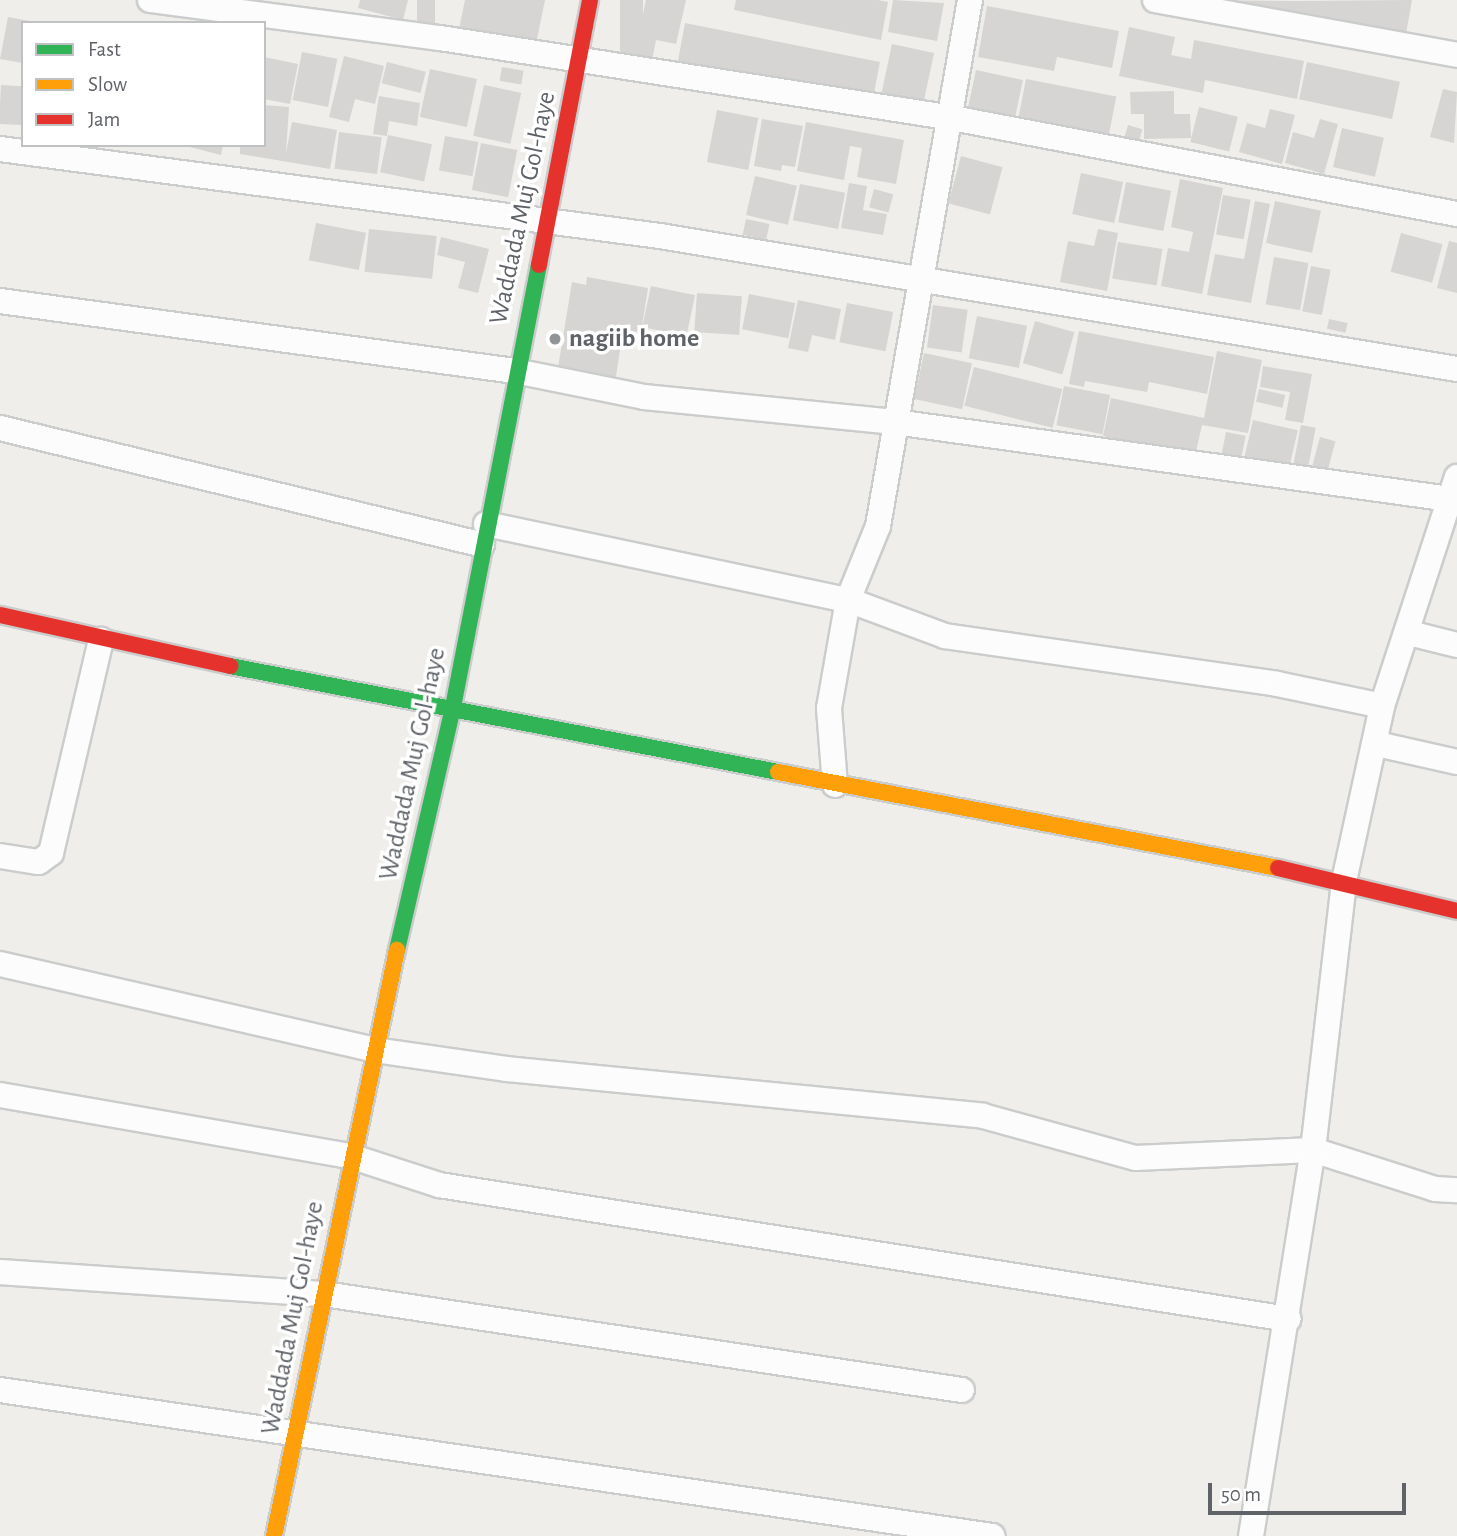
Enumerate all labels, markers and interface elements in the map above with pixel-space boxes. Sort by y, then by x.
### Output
legend [21,21,266,147]
text: Fast [88,39,121,60]
text: Slow [88,74,127,95]
street label: Waddada Muj Gol-haye [483,89,563,327]
text: Jam [88,109,120,130]
place label: nagiib home [569,323,699,355]
marker: nagiib home [547,331,563,347]
street label: Waddada Muj Gol-haye [373,645,453,883]
street label: Waddada Muj Gol-haye [255,1199,331,1437]
scale bar [1212,1470,1410,1514]
text: 50 m [1221,1484,1261,1505]

